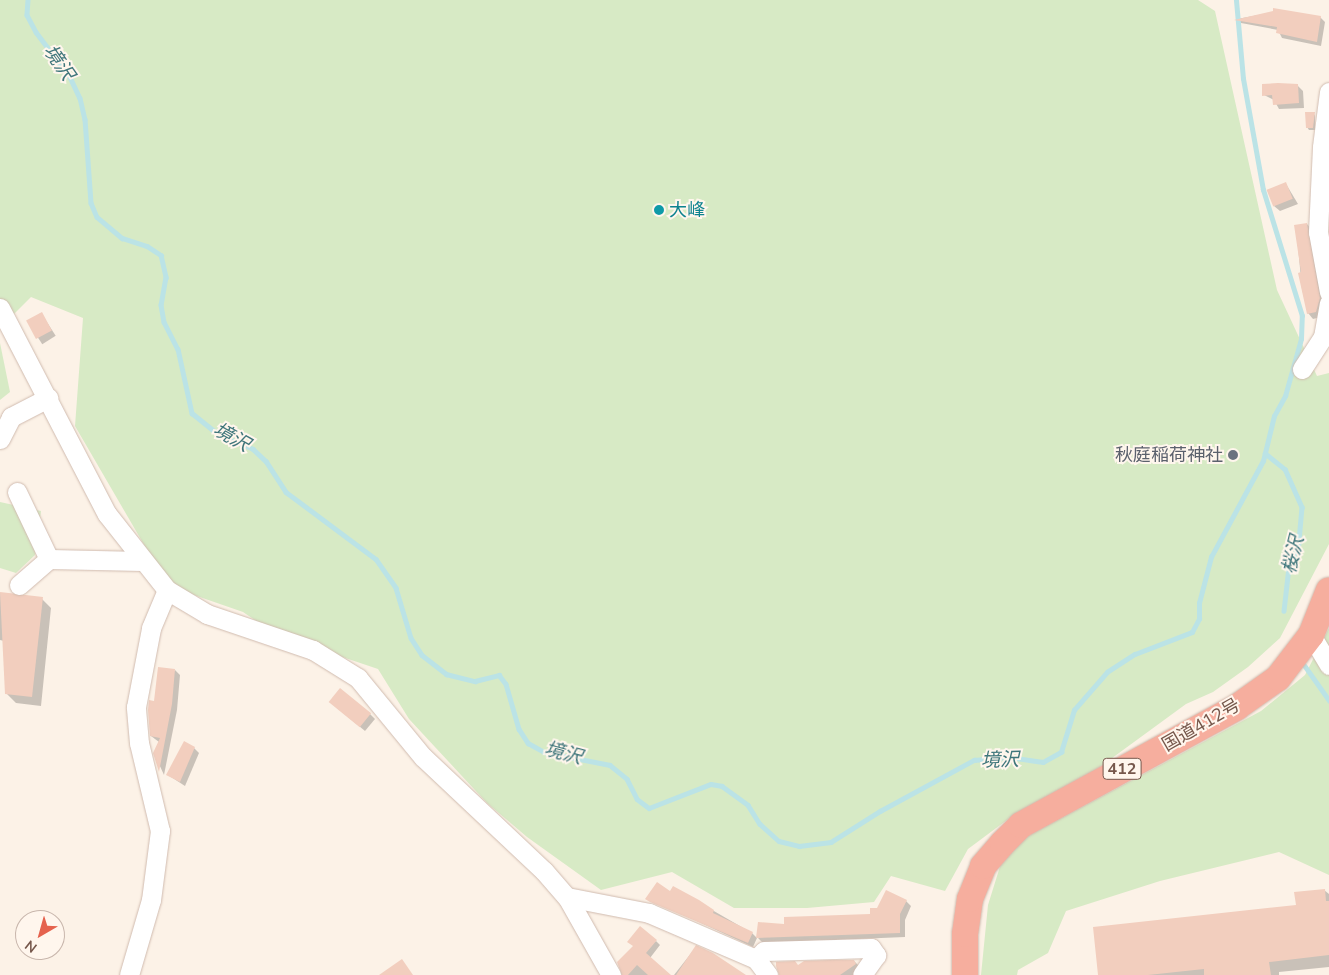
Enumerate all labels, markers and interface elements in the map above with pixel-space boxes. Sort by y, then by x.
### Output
water label: 境沢 [38,41,78,85]
place label: 大峰 [669,199,705,221]
marker: 大峰 [653,204,665,216]
water label: 境沢 [209,419,253,457]
place label: 秋庭稲荷神社 [1115,444,1223,466]
marker: 秋庭稲荷神社 [1227,449,1239,461]
water label: 桜沢 [1278,534,1310,576]
street label: 国道412号 [1158,694,1244,756]
water label: 境沢 [542,738,584,770]
water label: 境沢 [981,749,1019,773]
road number: 412 [1102,756,1142,782]
north arrow [15,910,65,960]
text: N [21,936,41,957]

